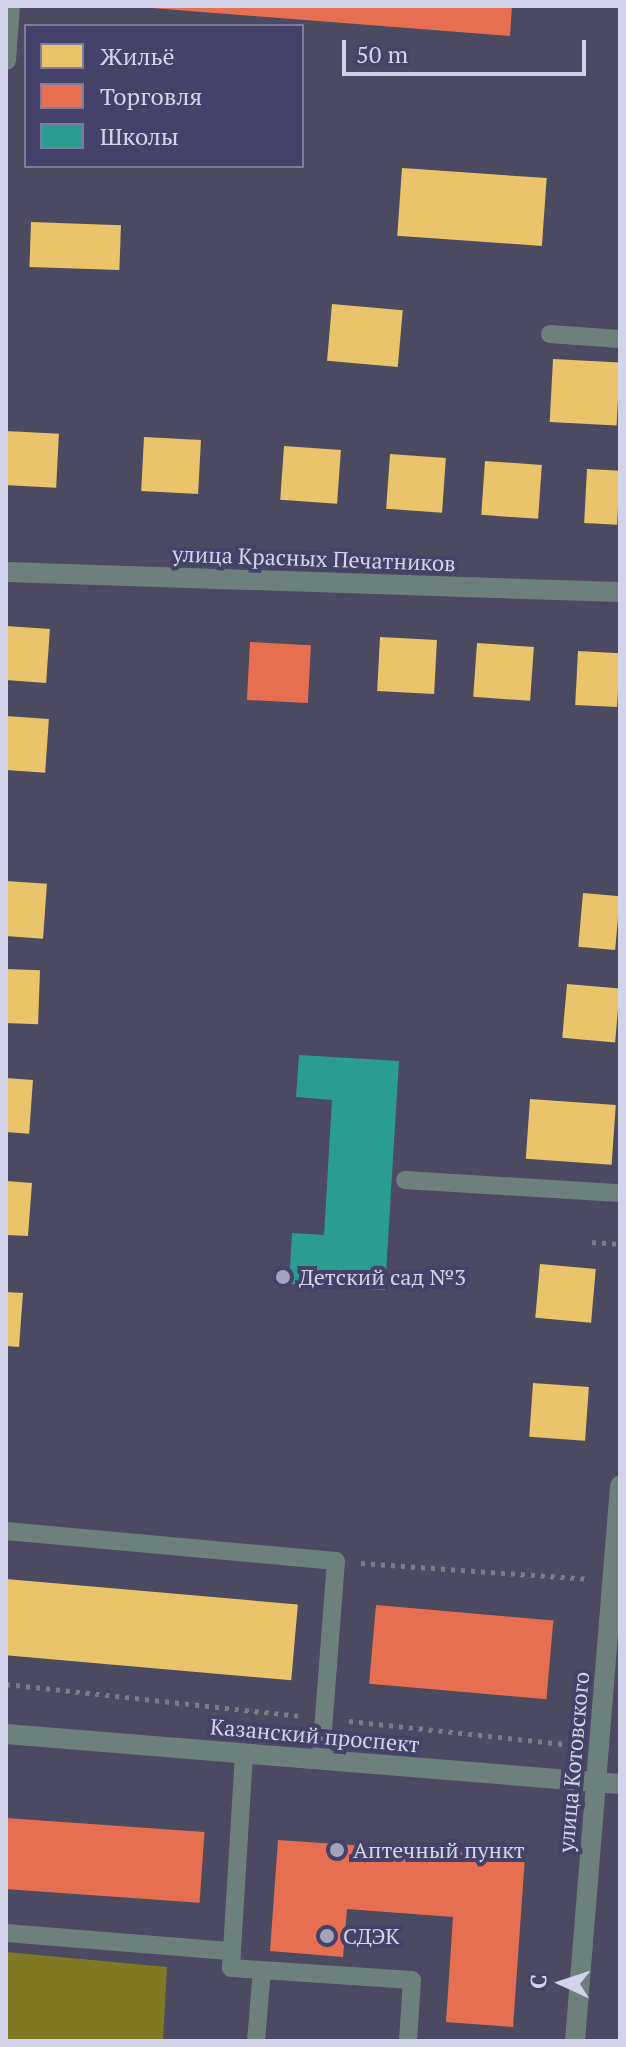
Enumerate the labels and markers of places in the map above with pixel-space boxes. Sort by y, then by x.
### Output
place label: Детский сад №3 [299,1264,466,1290]
marker: Детский сад №3 [274,1268,292,1286]
place label: Аптечный пункт [353,1837,525,1863]
marker: Аптечный пункт [328,1841,346,1859]
place label: СДЭК [343,1923,400,1949]
marker: СДЭК [318,1927,336,1945]

